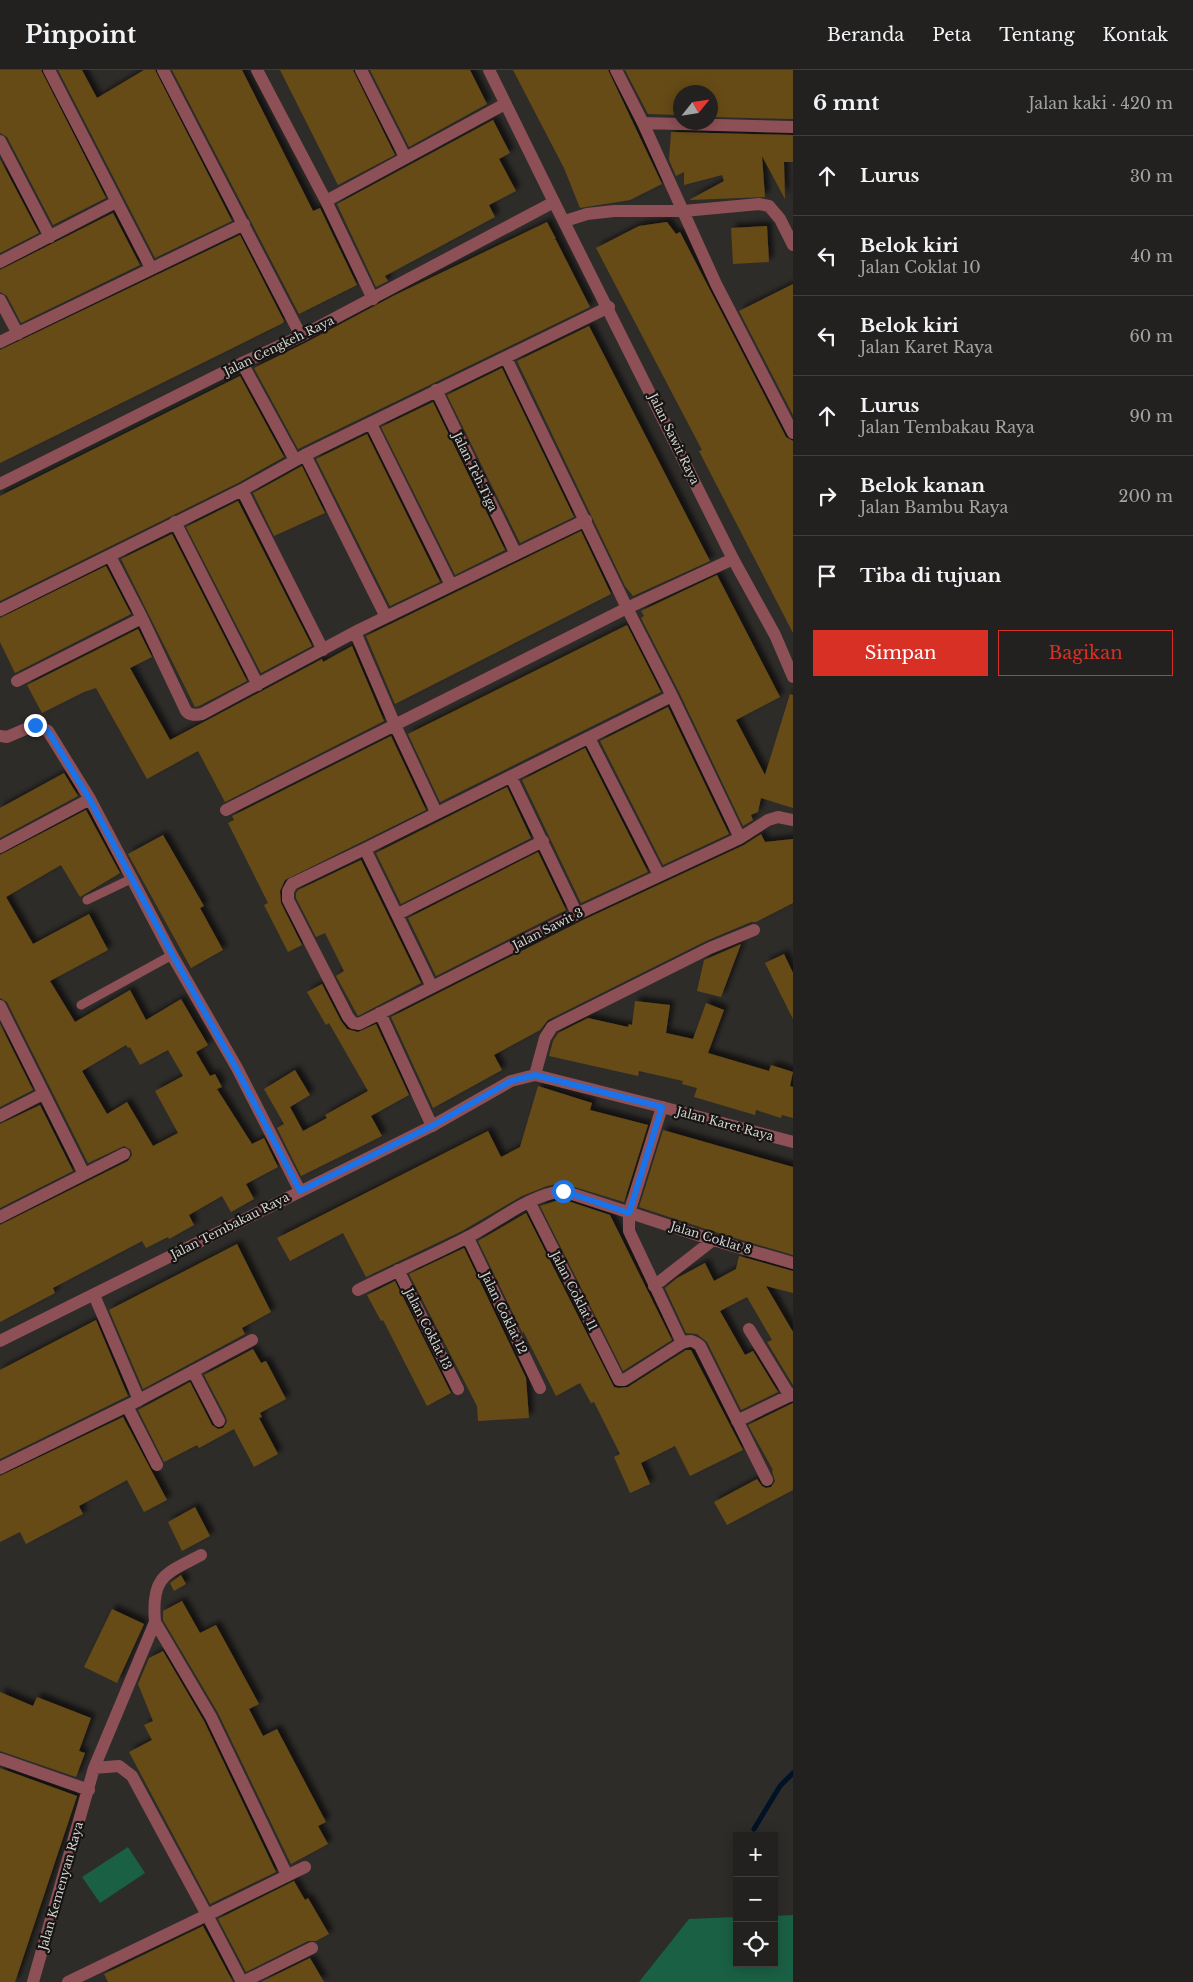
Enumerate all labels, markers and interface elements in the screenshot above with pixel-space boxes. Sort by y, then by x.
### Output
text: Pinpoint [25,20,136,49]
text: Beranda [827,24,904,46]
text: Peta [932,24,971,46]
text: Tentang [999,24,1074,46]
text: Kontak [1102,24,1168,46]
north arrow [673,85,718,130]
text: 6 mnt [813,90,879,116]
text: Jalan kaki · 420 m [1029,93,1173,113]
icon: ahead [813,162,841,190]
text: Lurus [860,164,919,187]
text: 30 m [1130,166,1173,186]
text: Belok kiri [860,234,959,257]
icon: left [813,242,841,270]
text: 40 m [1130,246,1173,266]
text: Jalan Coklat 10 [860,257,981,277]
street label: Jalan Cengkeh Raya [219,312,337,380]
text: Belok kiri [860,314,959,337]
icon: left [813,322,841,350]
text: 60 m [1130,326,1173,346]
text: Jalan Karet Raya [860,337,993,357]
street label: Jalan Sawit Raya [645,389,703,487]
text: Lurus [860,394,919,417]
icon: ahead [813,402,841,430]
text: 90 m [1130,406,1173,426]
text: Jalan Tembakau Raya [860,417,1035,437]
street label: Jalan Teh.Tiga [449,428,501,514]
text: Belok kanan [860,474,985,497]
icon: right [813,482,841,510]
text: 200 m [1119,486,1173,506]
text: Jalan Bambu Raya [860,497,1008,517]
icon: arrive [813,562,841,590]
text: Tiba di tujuan [860,564,1001,587]
button: Simpan [813,630,988,676]
button: Bagikan [998,630,1173,676]
route end [24,714,47,737]
street label: Jalan Sawit 3 [508,904,586,954]
street label: Jalan Karet Raya [673,1103,776,1144]
route start [552,1180,575,1203]
street label: Jalan Tembakau Raya [166,1189,292,1263]
street label: Jalan Coklat 8 [667,1217,753,1257]
street label: Jalan Coklat 11 [547,1247,601,1333]
street label: Jalan Coklat 12 [477,1268,531,1356]
street label: Jalan Coklat 13 [401,1284,455,1372]
street label: Jalan Kemenyan Raya [34,1820,86,1954]
map controls [733,1832,778,1967]
button: + [733,1832,778,1877]
button: − [733,1877,778,1922]
button: locate [733,1922,778,1967]

